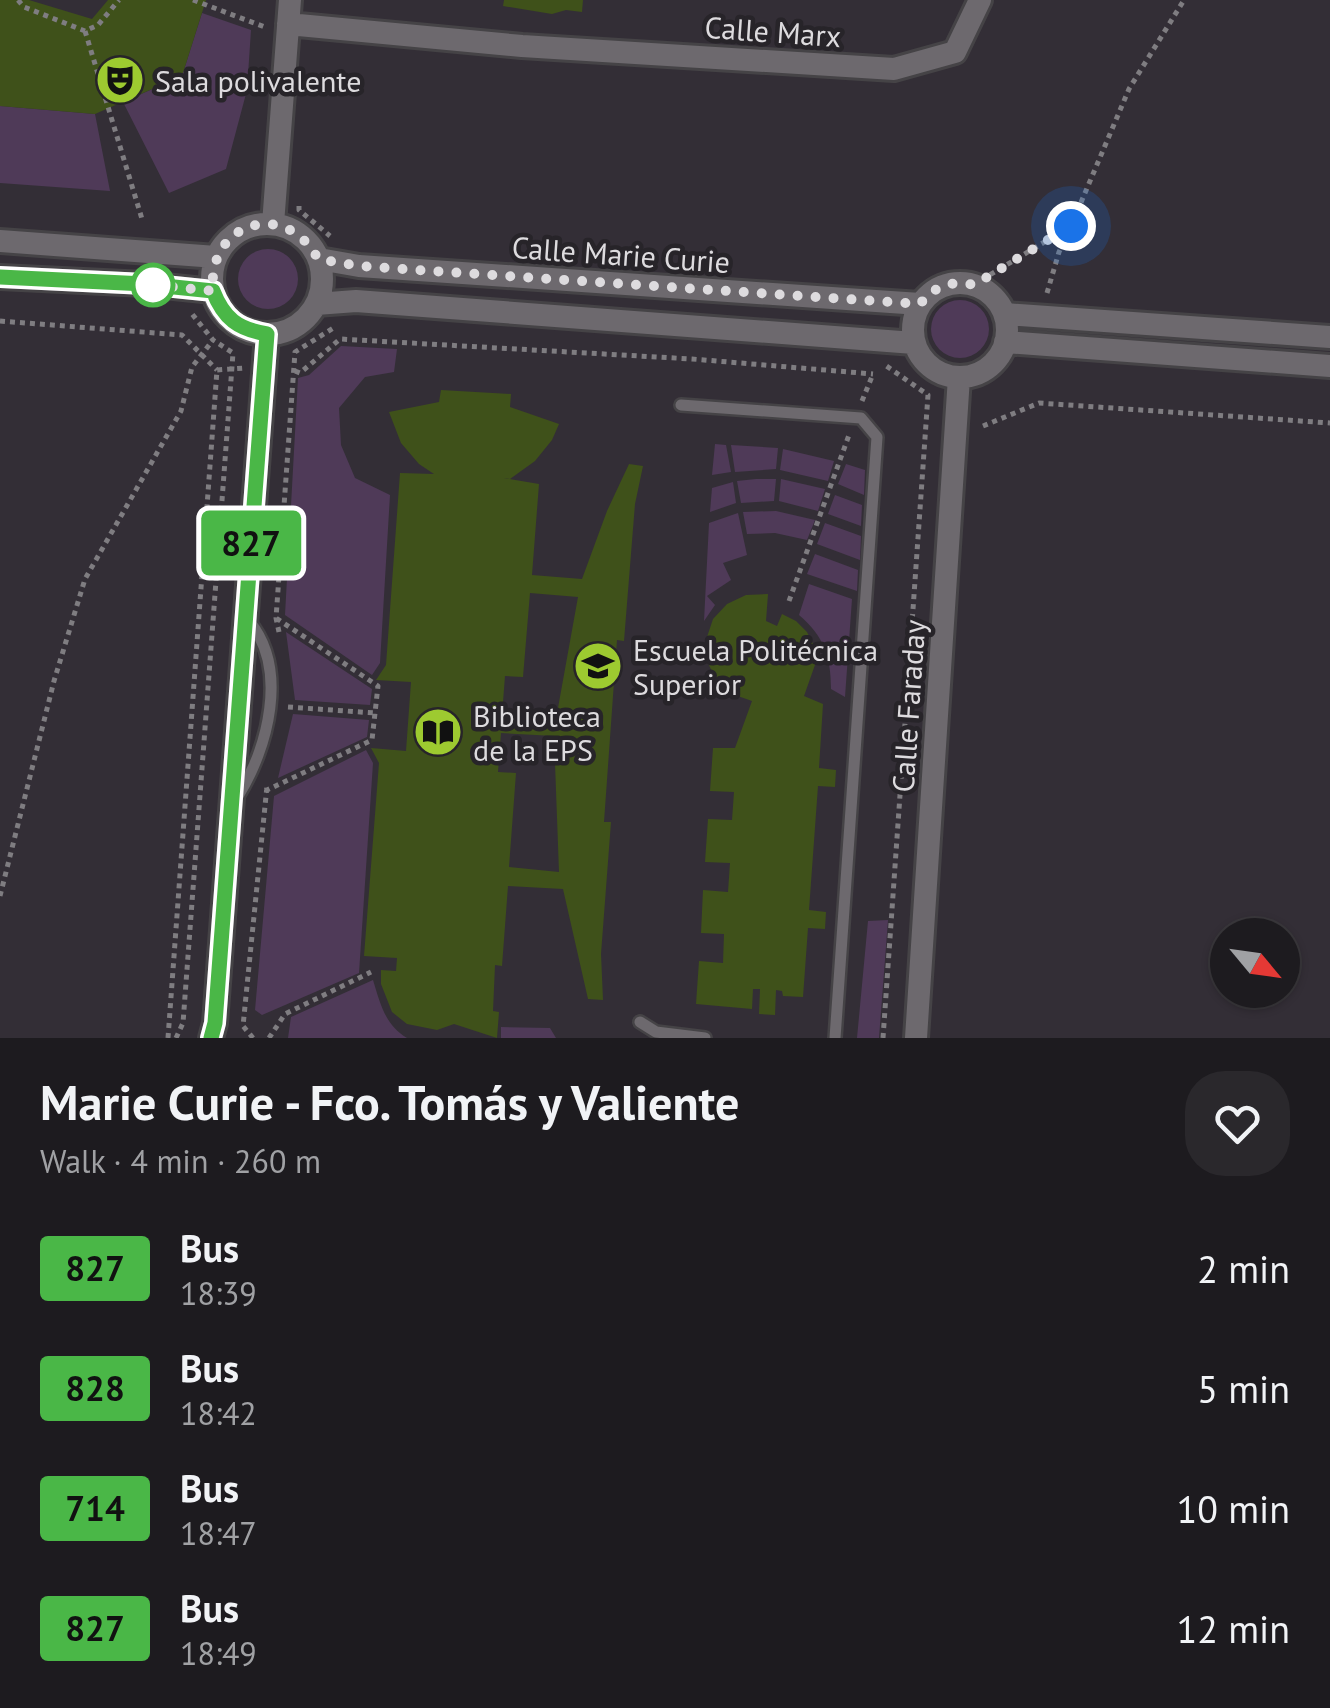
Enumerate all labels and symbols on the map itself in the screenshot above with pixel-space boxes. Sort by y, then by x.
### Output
street label: Calle Marx [704,7,842,55]
theatre icon: Sala polivalente [94,54,146,106]
place label: Sala polivalente [155,61,361,100]
your location [1046,201,1096,251]
street label: Calle Marie Curie [511,227,731,281]
unlabelled marker [132,264,174,306]
line badge: 827 [194,510,308,576]
street label: Calle Faraday [883,618,933,794]
place label: Escuela Politécnica Superior [633,630,878,703]
school or university icon: Escuela Politécnica Superior [572,640,624,692]
place label: Biblioteca de la EPS [473,696,601,769]
library icon: Biblioteca de la EPS [412,706,464,758]
north arrow [1210,918,1300,1008]

